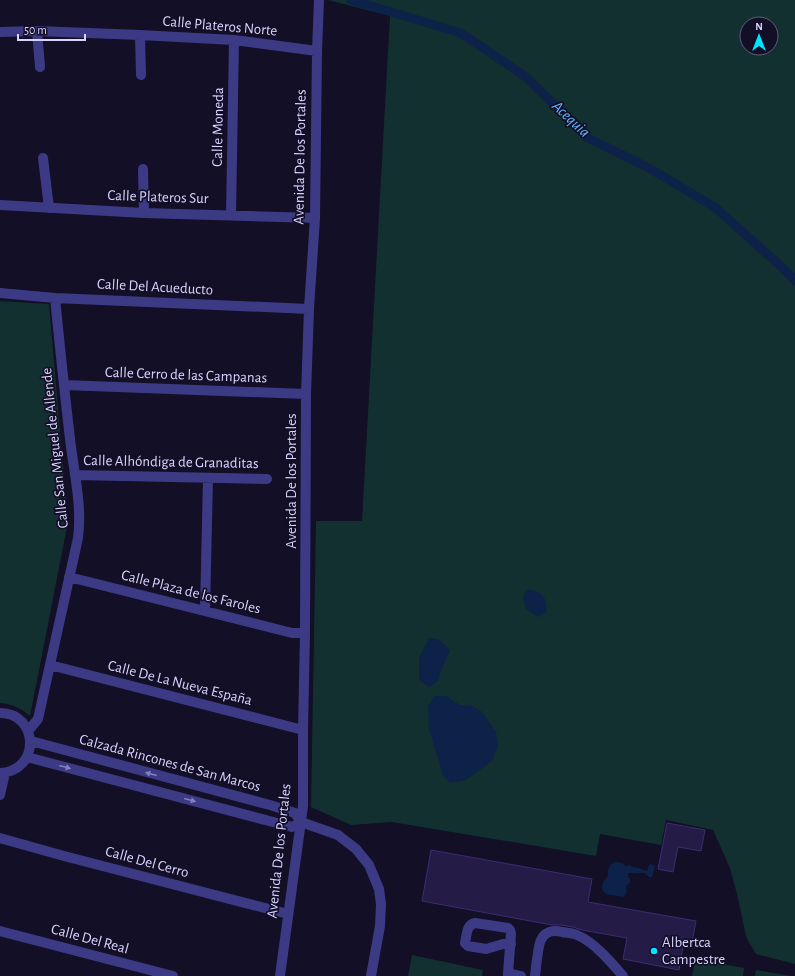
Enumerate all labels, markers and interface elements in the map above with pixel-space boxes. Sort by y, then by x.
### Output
street label: Calle Plateros Norte [162,14,278,38]
scale bar [18,16,85,42]
north arrow [739,16,779,56]
text: N [755,21,763,32]
text: 50 m [24,24,47,36]
street label: Calle Moneda [210,87,226,167]
street label: Avenida De los Portales [291,89,309,225]
water label: Acequia [548,97,593,141]
street label: Calle Plateros Sur [107,188,209,206]
street label: Calle Del Acueducto [97,276,213,298]
street label: Calle Cerro de las Campanas [105,365,267,385]
street label: Calle San Miguel de Allende [39,367,71,529]
street label: Avenida De los Portales [284,413,299,549]
street label: Calle Alhóndiga de Granaditas [83,453,259,471]
street label: Calle Plaza de los Faroles [120,567,262,617]
street label: Calle De La Nueva España [106,658,254,708]
street label: Calzada Rincones de San Marcos [78,732,262,794]
one-way arrow [59,764,71,770]
one-way arrow [145,770,157,776]
street label: Avenida De los Portales [264,783,294,919]
one-way arrow [184,798,197,804]
street label: Calle Del Cerro [104,844,190,880]
street label: Calle Del Real [50,921,130,957]
place label: Albertca Campestre [662,935,725,967]
marker: Albertca Campestre [649,946,659,956]

